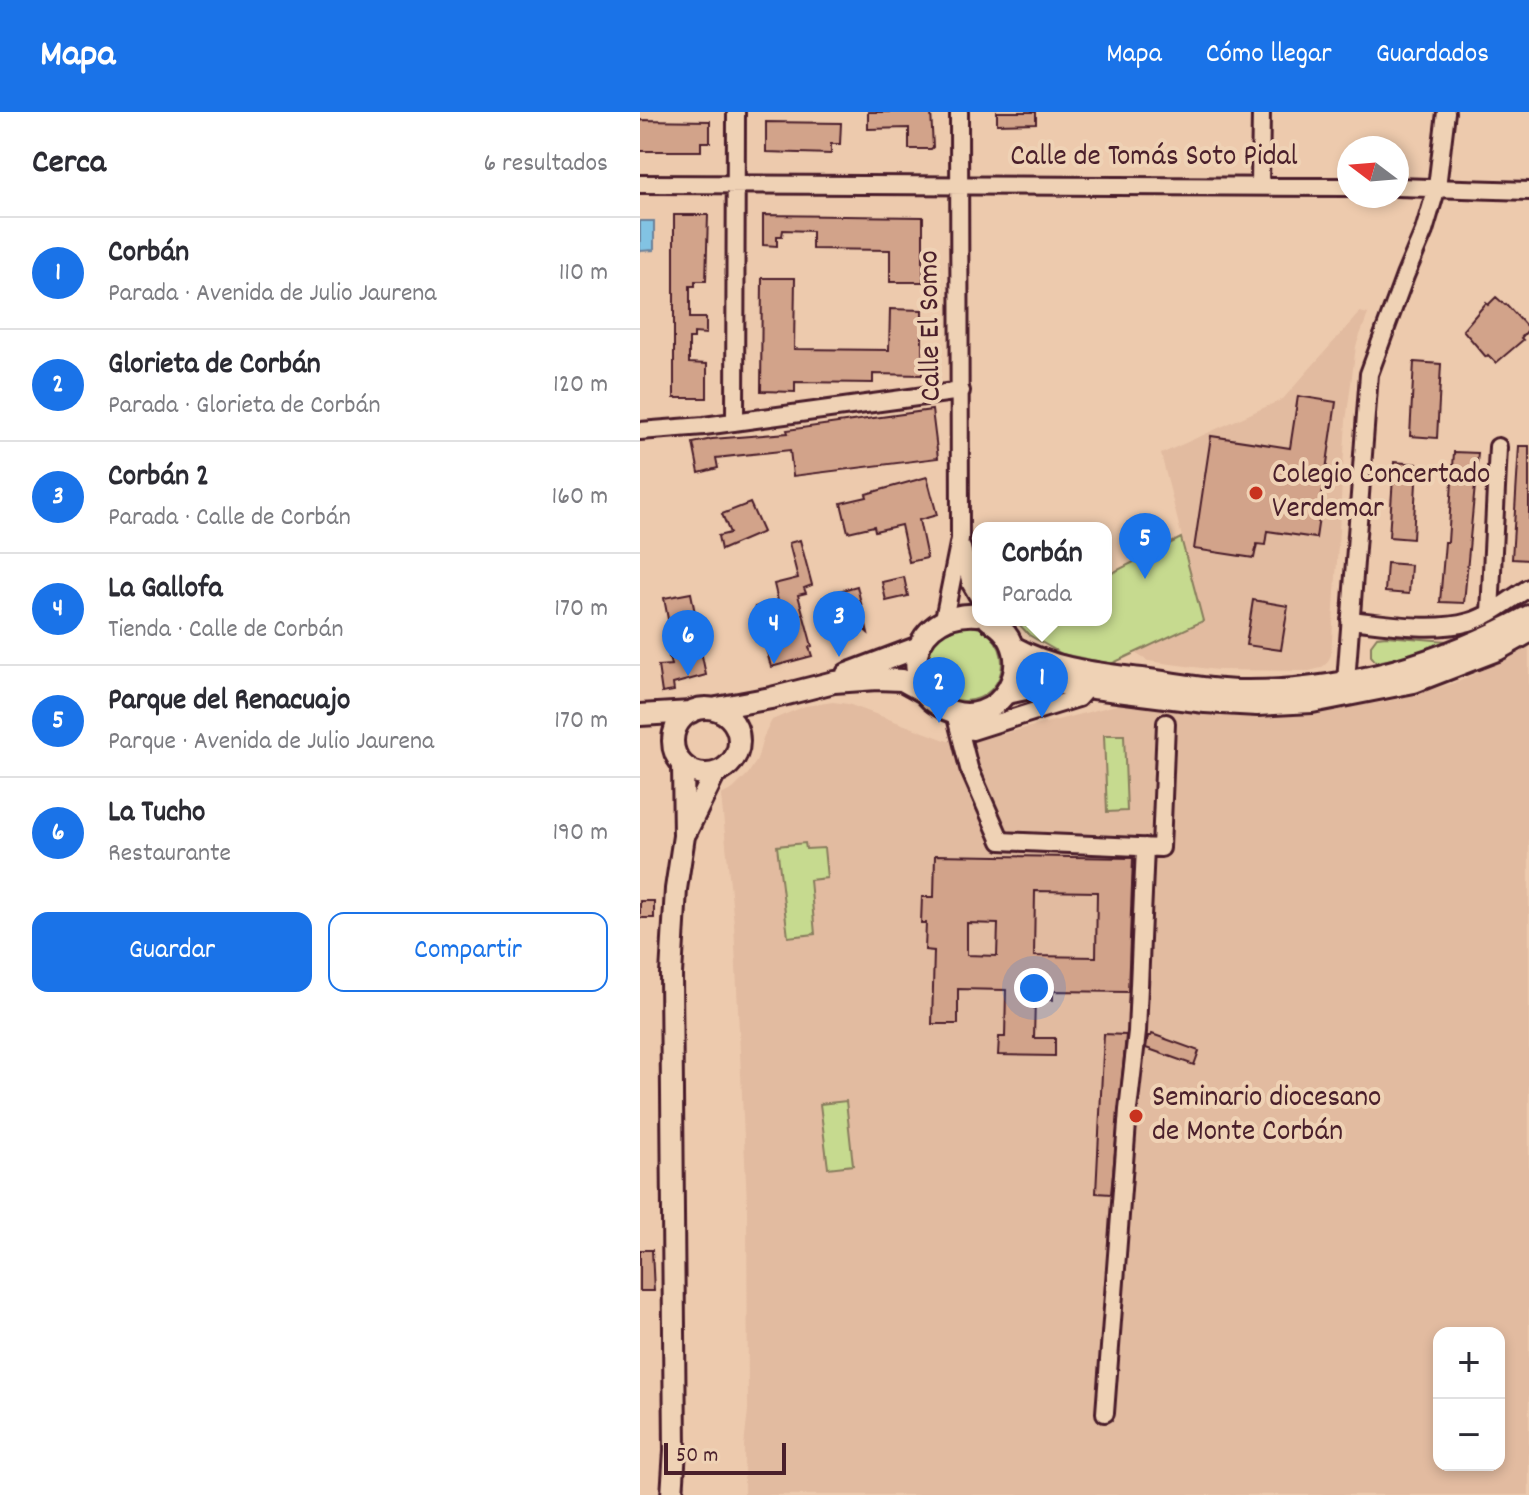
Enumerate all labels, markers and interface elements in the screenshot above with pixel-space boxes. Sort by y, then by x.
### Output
text: Mapa [40,29,115,84]
text: Mapa [1106,36,1162,76]
text: Cómo llegar [1206,36,1332,76]
text: Guardados [1376,36,1489,76]
north arrow [1337,136,1409,208]
street label: Calle de Tomás Soto Pidal [1010,137,1298,180]
text: Cerca [32,140,106,189]
text: 6 resultados [483,146,608,183]
text: Corbán [108,233,189,276]
street label: Calle El Somo [909,250,955,402]
text: 1 [55,255,61,292]
text: 110 m [559,255,608,292]
text: Parada · Avenida de Julio Jaurena [108,276,437,313]
text: Glorieta de Corbán [108,345,321,388]
text: 2 [52,367,64,404]
text: 120 m [553,367,608,404]
text: Parada · Glorieta de Corbán [108,388,380,425]
place label: Colegio Concertado Verdemar [1272,455,1490,532]
text: Corbán 2 [108,457,209,500]
text: 3 [52,479,64,516]
text: 160 m [552,479,608,516]
marker: Colegio Concertado Verdemar [1247,484,1265,502]
text: Parada · Calle de Corbán [108,500,351,537]
pin: 5 [1119,513,1171,579]
popup [972,522,1112,626]
text: Corbán [1001,534,1083,577]
text: La Gallofa [108,569,223,612]
text: Parada [1001,577,1072,614]
text: 4 [53,591,63,628]
text: 170 m [554,591,608,628]
pin: 3 [813,591,865,657]
pin: 4 [748,598,800,664]
pin: 6 [662,610,714,676]
text: Tienda · Calle de Corbán [108,612,344,649]
pin: 1 [1016,652,1068,718]
pin: 2 [913,657,965,723]
text: Parque del Renacuajo [108,681,350,724]
text: 5 [52,703,64,740]
text: 170 m [554,703,608,740]
text: Parque · Avenida de Julio Jaurena [108,724,434,761]
text: La Tucho [108,793,205,836]
text: 6 [52,815,64,852]
text: 190 m [552,815,608,852]
text: Restaurante [108,836,231,873]
button: Guardar [32,912,312,992]
button: Compartir [328,912,608,992]
your location [1014,968,1054,1008]
place label: Seminario diocesano de Monte Corbán [1152,1078,1381,1155]
marker: Seminario diocesano de Monte Corbán [1127,1107,1145,1125]
map controls [1433,1327,1505,1471]
button: + [1433,1327,1505,1399]
button: − [1433,1399,1505,1471]
scale bar [664,1439,786,1475]
text: 50 m [676,1441,718,1472]

